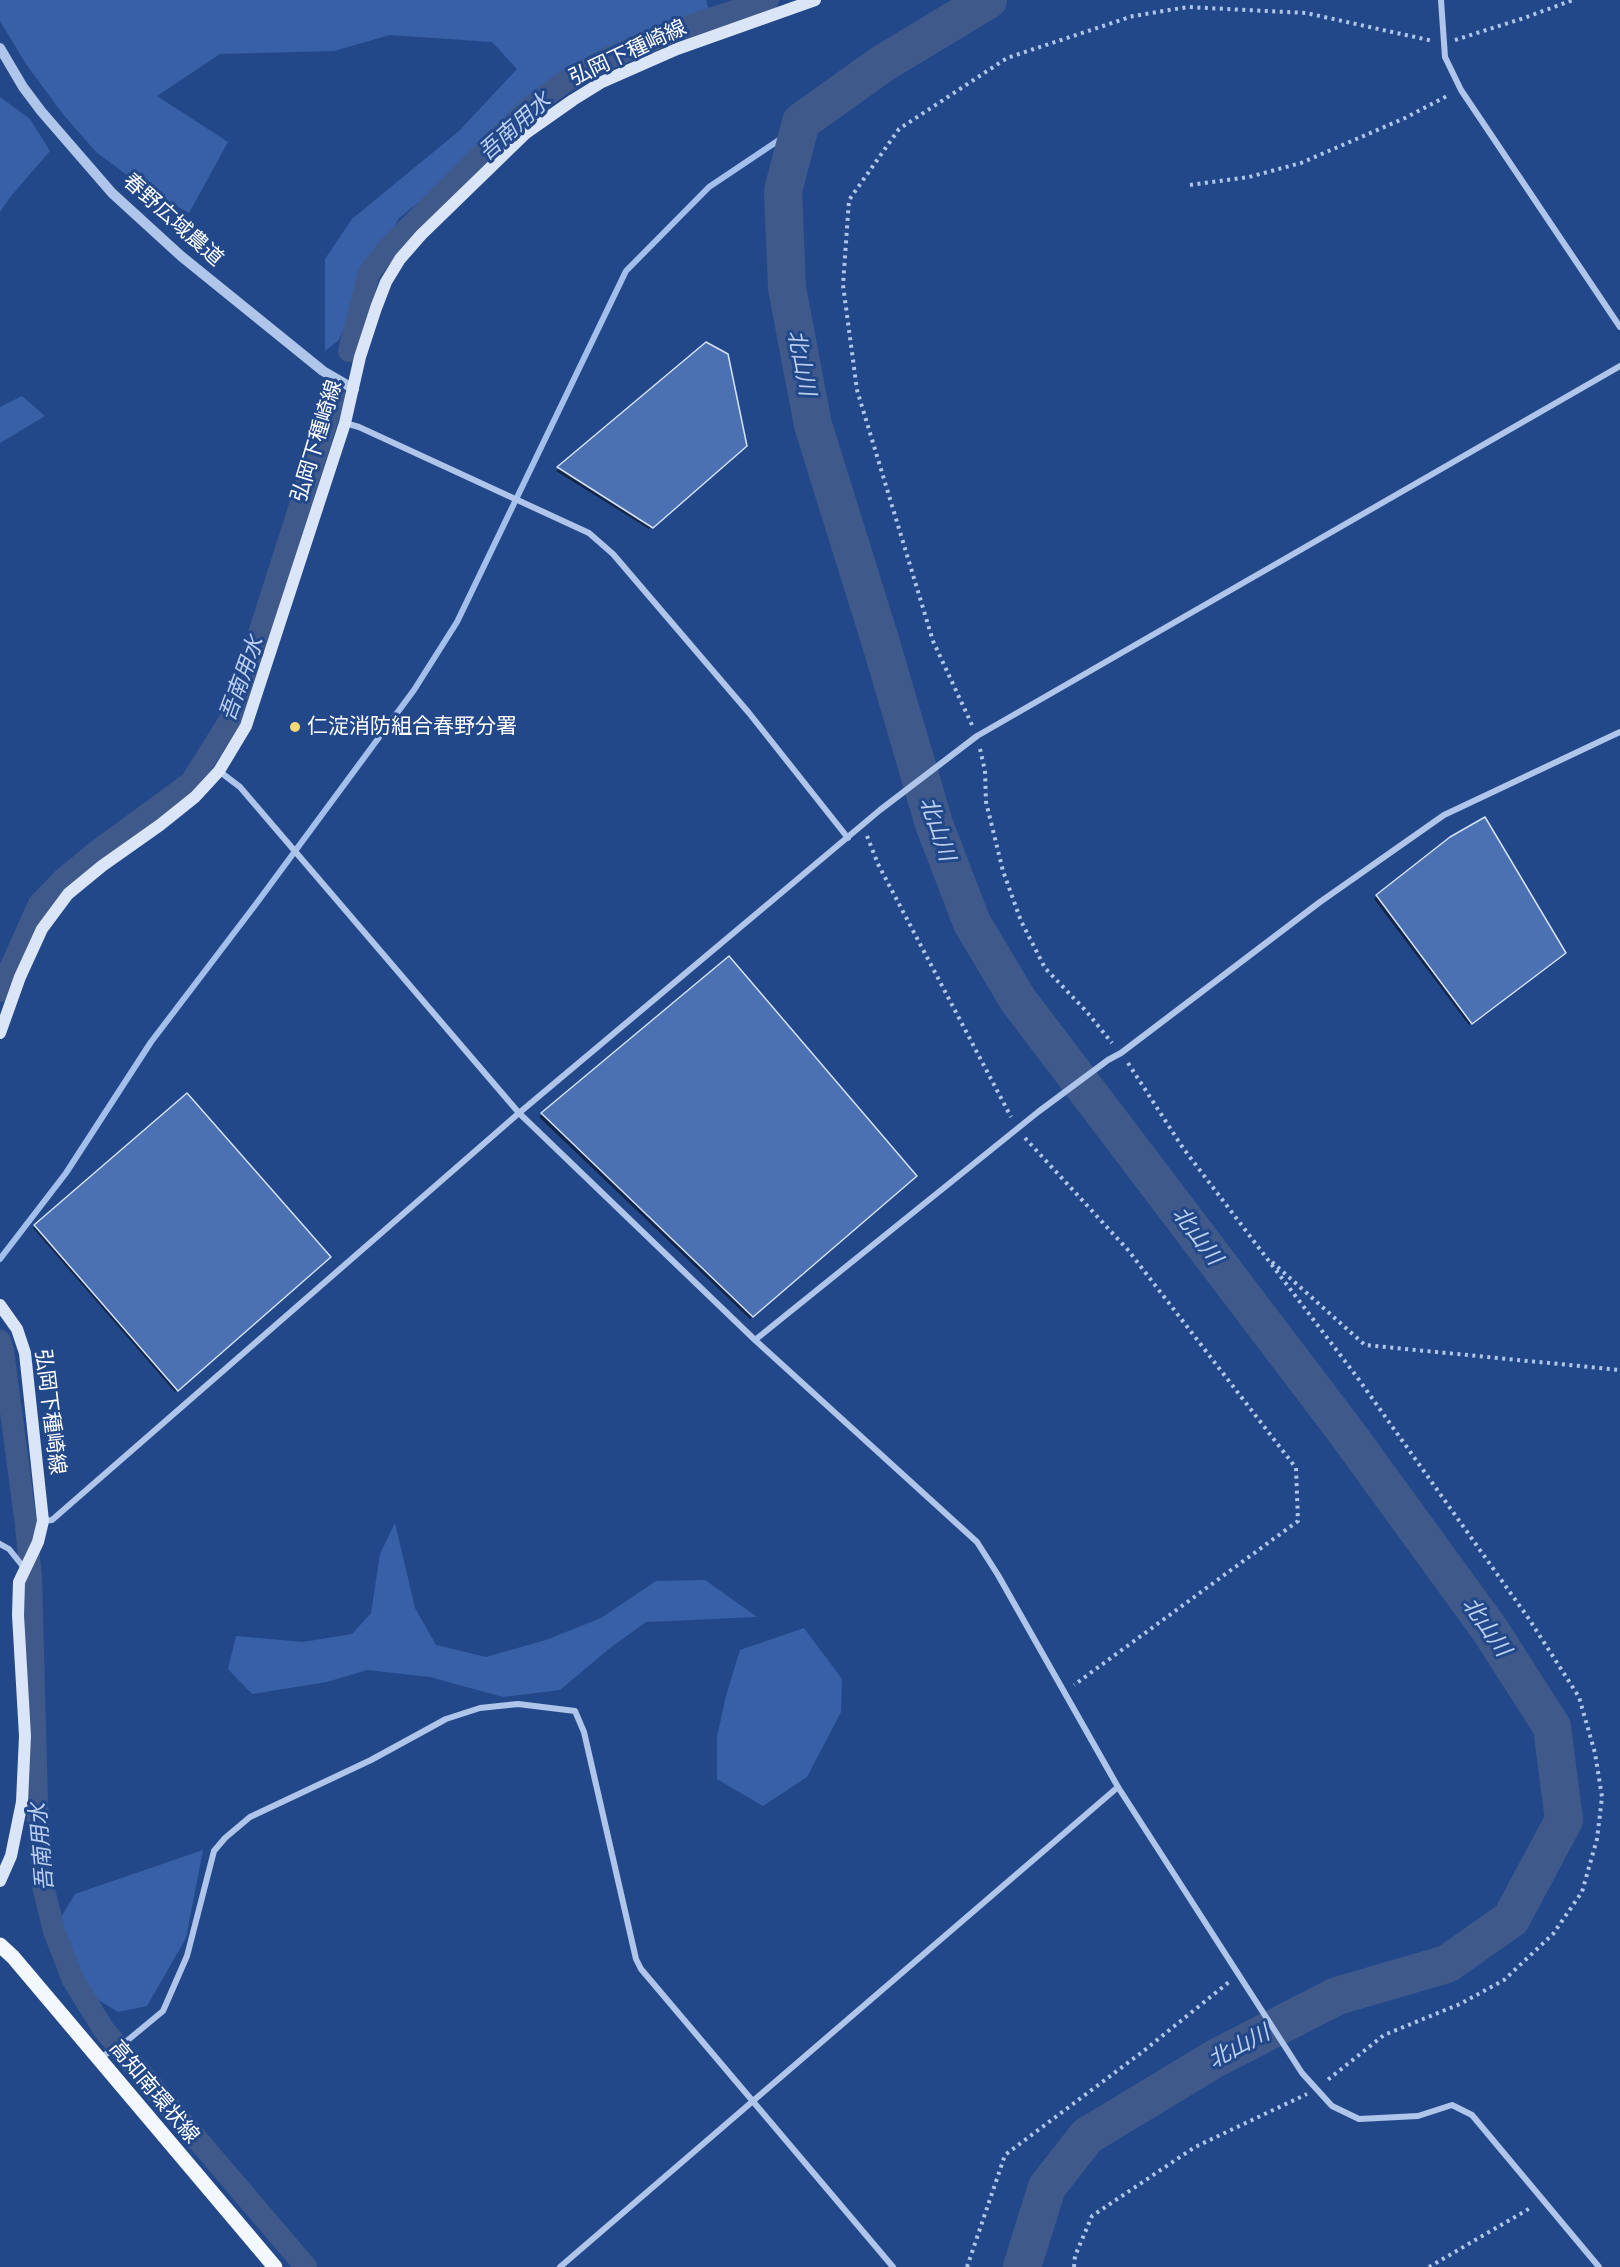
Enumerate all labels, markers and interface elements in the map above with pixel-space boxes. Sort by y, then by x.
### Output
street label: 弘岡下種崎線 [566,15,690,91]
water label: 吾南用水 [473,88,557,166]
street label: 春野広域農道 [118,168,228,272]
water label: 北山川 [782,328,820,398]
street label: 弘岡下種崎線 [287,377,347,505]
water label: 吾南用水 [215,633,269,725]
place label: 仁淀消防組合春野分署 [307,714,517,740]
marker: 仁淀消防組合春野分署 [288,720,302,734]
water label: 北山川 [914,794,960,864]
water label: 北山川 [1167,1202,1227,1270]
street label: 弘岡下種崎線 [30,1348,70,1476]
water label: 北山川 [1456,1592,1516,1662]
water label: 吾南用水 [25,1802,59,1892]
water label: 北山川 [1204,2020,1274,2074]
street label: 高知南環状線 [104,2036,204,2148]

